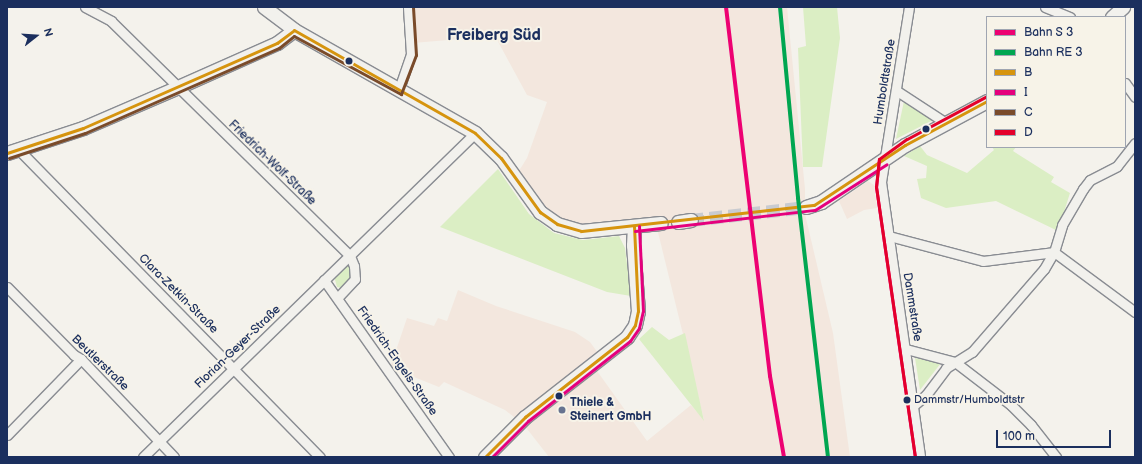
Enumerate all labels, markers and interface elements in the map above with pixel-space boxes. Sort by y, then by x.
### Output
north arrow [16,16,56,56]
legend [986,16,1126,148]
text: Bahn S 3 [1024,25,1073,40]
text: N [41,26,55,38]
district label: Freiberg Süd [447,26,541,46]
street label: Humboldtstraße [871,38,899,126]
text: Bahn RE 3 [1024,45,1083,60]
unlabelled marker [344,56,354,66]
text: B [1024,65,1032,80]
text: I [1024,85,1028,100]
text: C [1024,105,1033,120]
street label: Friedrich-Wolf-Straße [225,118,319,208]
unlabelled marker [921,124,931,134]
text: D [1024,125,1033,140]
street label: Clara-Zetkin-Straße [135,251,221,337]
street label: Dammstraße [899,272,925,342]
street label: Florian-Geyer-Straße [192,302,284,392]
street label: Friedrich-Engels-Straße [354,304,440,418]
street label: Beutlerstraße [68,332,132,394]
unlabelled marker [554,391,564,401]
place label: Dammstr/Humboldtstr [914,393,1025,407]
marker: Dammstr/Humboldtstr [902,395,912,405]
place label: Thiele & Steinert GmbH [570,396,651,424]
marker: Thiele & Steinert GmbH [557,405,567,415]
scale bar [998,422,1113,448]
text: 100 m [1003,429,1035,444]

